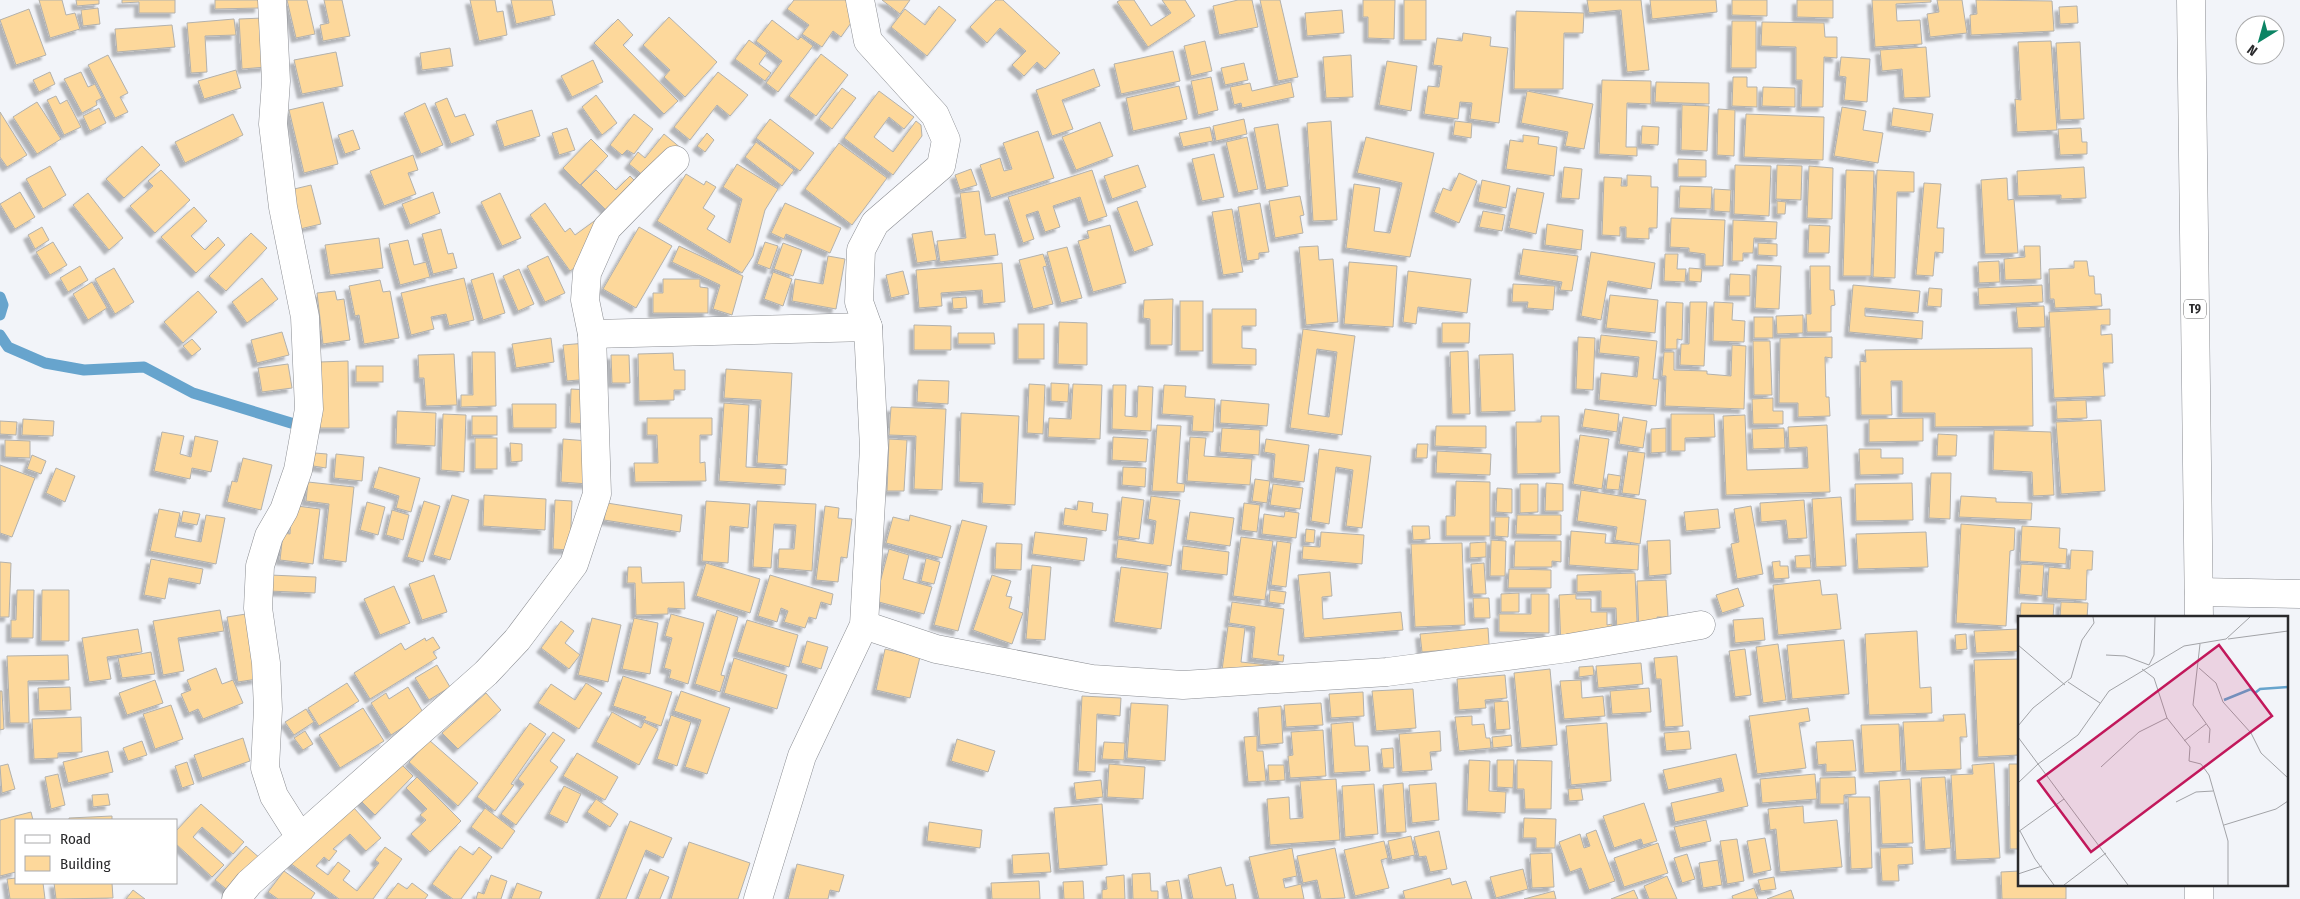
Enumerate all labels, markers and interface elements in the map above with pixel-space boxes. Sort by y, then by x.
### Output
north arrow [2235,15,2285,65]
text: N [2244,41,2261,59]
road number: T9 [2184,300,2206,318]
inset map [2018,616,2288,886]
legend [15,819,178,884]
text: Road [60,830,91,848]
text: Building [60,855,111,873]

